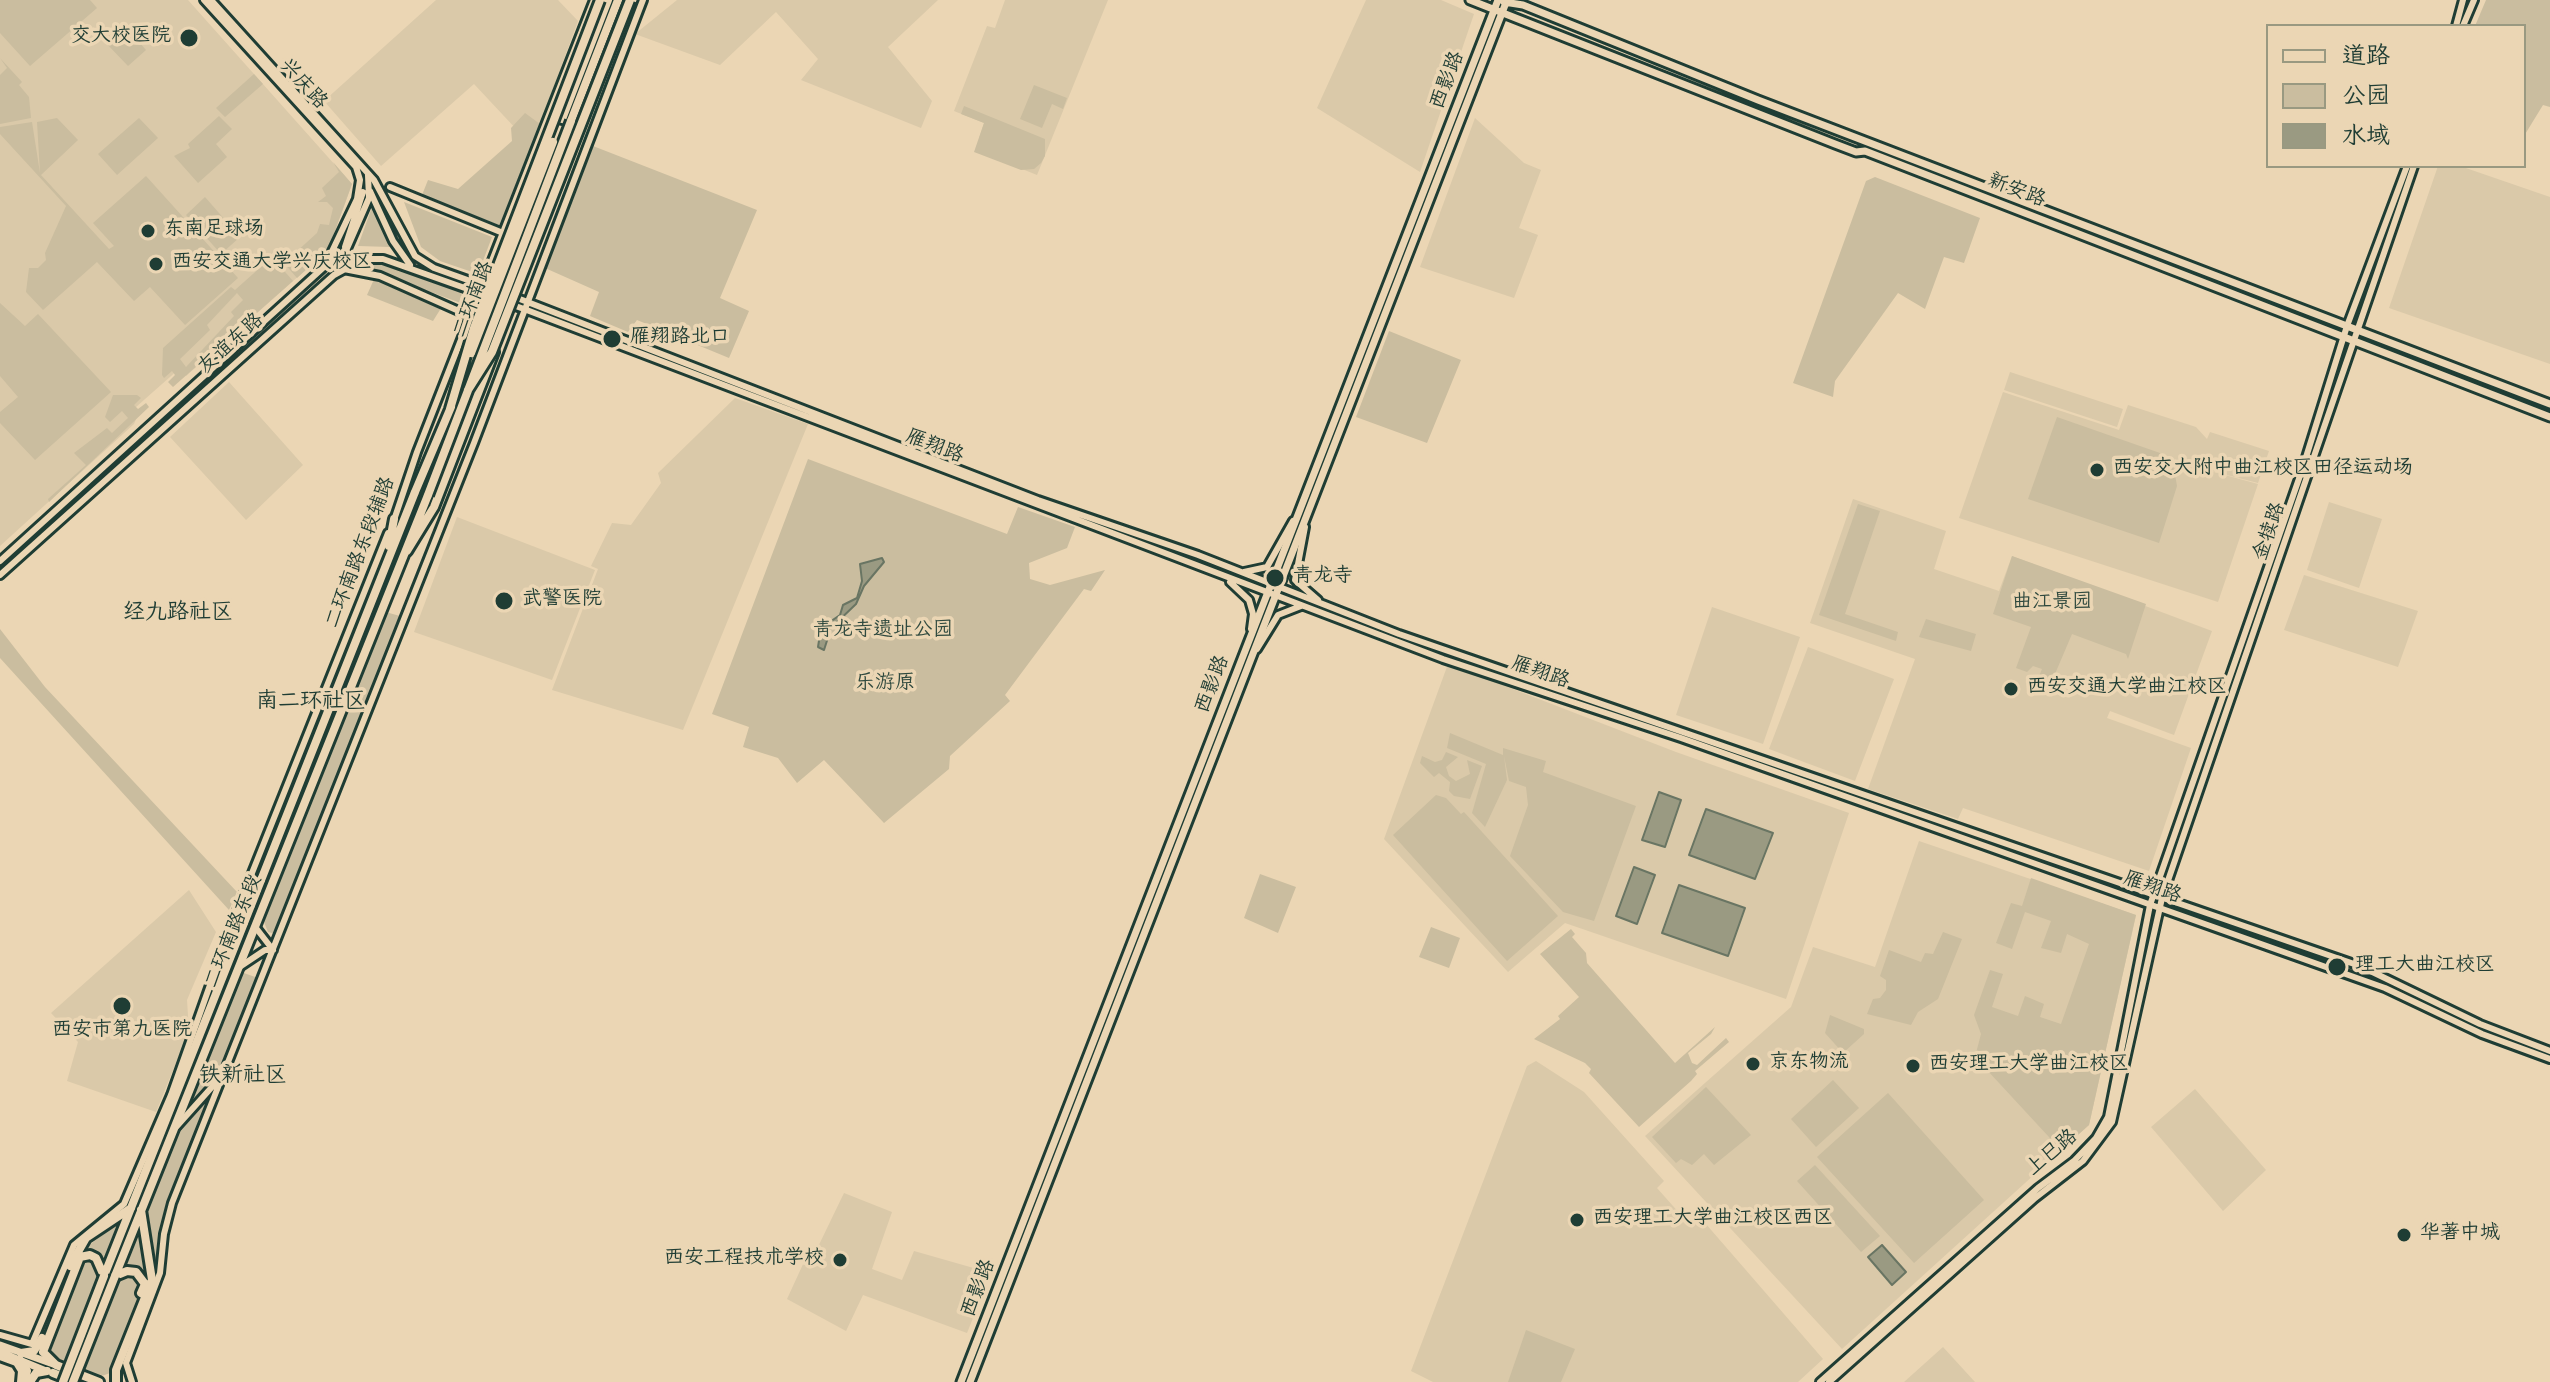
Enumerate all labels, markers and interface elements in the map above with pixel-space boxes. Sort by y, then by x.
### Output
legend [2266,24,2526,168]
place label: 交大校医院 [71,26,171,50]
marker: 交大校医院 [178,27,200,49]
text: 道路 [2342,37,2390,76]
street label: 西影路 [1427,49,1471,113]
street label: 兴庆路 [273,55,331,115]
text: 公园 [2342,77,2390,116]
text: 水域 [2342,117,2390,156]
street label: 新安路 [1984,170,2048,214]
place label: 东南足球场 [164,219,264,243]
marker: 东南足球场 [139,222,157,240]
place label: 西安交通大学兴庆校区 [172,252,372,276]
marker: 西安交通大学兴庆校区 [147,255,165,273]
street label: 二环南路 [449,258,501,342]
street label: 友谊东路 [194,309,270,381]
place label: 雁翔路北口 [630,327,730,351]
marker: 雁翔路北口 [601,328,623,350]
street label: 雁翔路 [902,426,966,470]
place label: 西安交大附中曲江校区田径运动场 [2113,458,2413,482]
marker: 西安交大附中曲江校区田径运动场 [2088,461,2106,479]
street label: 二环南路东段辅路 [322,474,402,632]
street label: 金犊路 [2250,500,2292,564]
place label: 青龙寺 [1293,566,1353,590]
marker: 青龙寺 [1264,567,1286,589]
place label: 武警医院 [522,589,602,613]
marker: 武警医院 [493,590,515,612]
park label: 曲江景园 [2012,592,2092,616]
district label: 经九路社区 [123,601,233,627]
park label: 青龙寺遗址公园 [813,620,953,644]
street label: 西影路 [1192,653,1236,717]
street label: 雁翔路 [1508,653,1572,695]
park label: 乐游原 [855,673,915,697]
place label: 西安交通大学曲江校区 [2027,677,2227,701]
marker: 西安交通大学曲江校区 [2002,680,2020,698]
district label: 南二环社区 [256,690,366,716]
street label: 雁翔路 [2120,868,2184,910]
street label: 二环南路东段 [201,872,269,992]
place label: 理工大曲江校区 [2355,955,2495,979]
marker: 理工大曲江校区 [2326,956,2348,978]
marker: 西安市第九医院 [111,995,133,1017]
place label: 西安市第九医院 [52,1020,192,1044]
place label: 京东物流 [1769,1052,1849,1076]
place label: 西安理工大学曲江校区 [1929,1054,2129,1078]
marker: 京东物流 [1744,1055,1762,1073]
marker: 西安理工大学曲江校区 [1904,1057,1922,1075]
district label: 铁新社区 [199,1064,287,1090]
street label: 上巳路 [2022,1126,2084,1182]
place label: 西安理工大学曲江校区西区 [1593,1208,1833,1232]
marker: 西安理工大学曲江校区西区 [1568,1211,1586,1229]
place label: 华著中城 [2420,1223,2500,1247]
marker: 华著中城 [2395,1226,2413,1244]
place label: 西安工程技术学校 [664,1248,824,1272]
marker: 西安工程技术学校 [831,1251,849,1269]
street label: 西影路 [958,1257,1002,1321]

